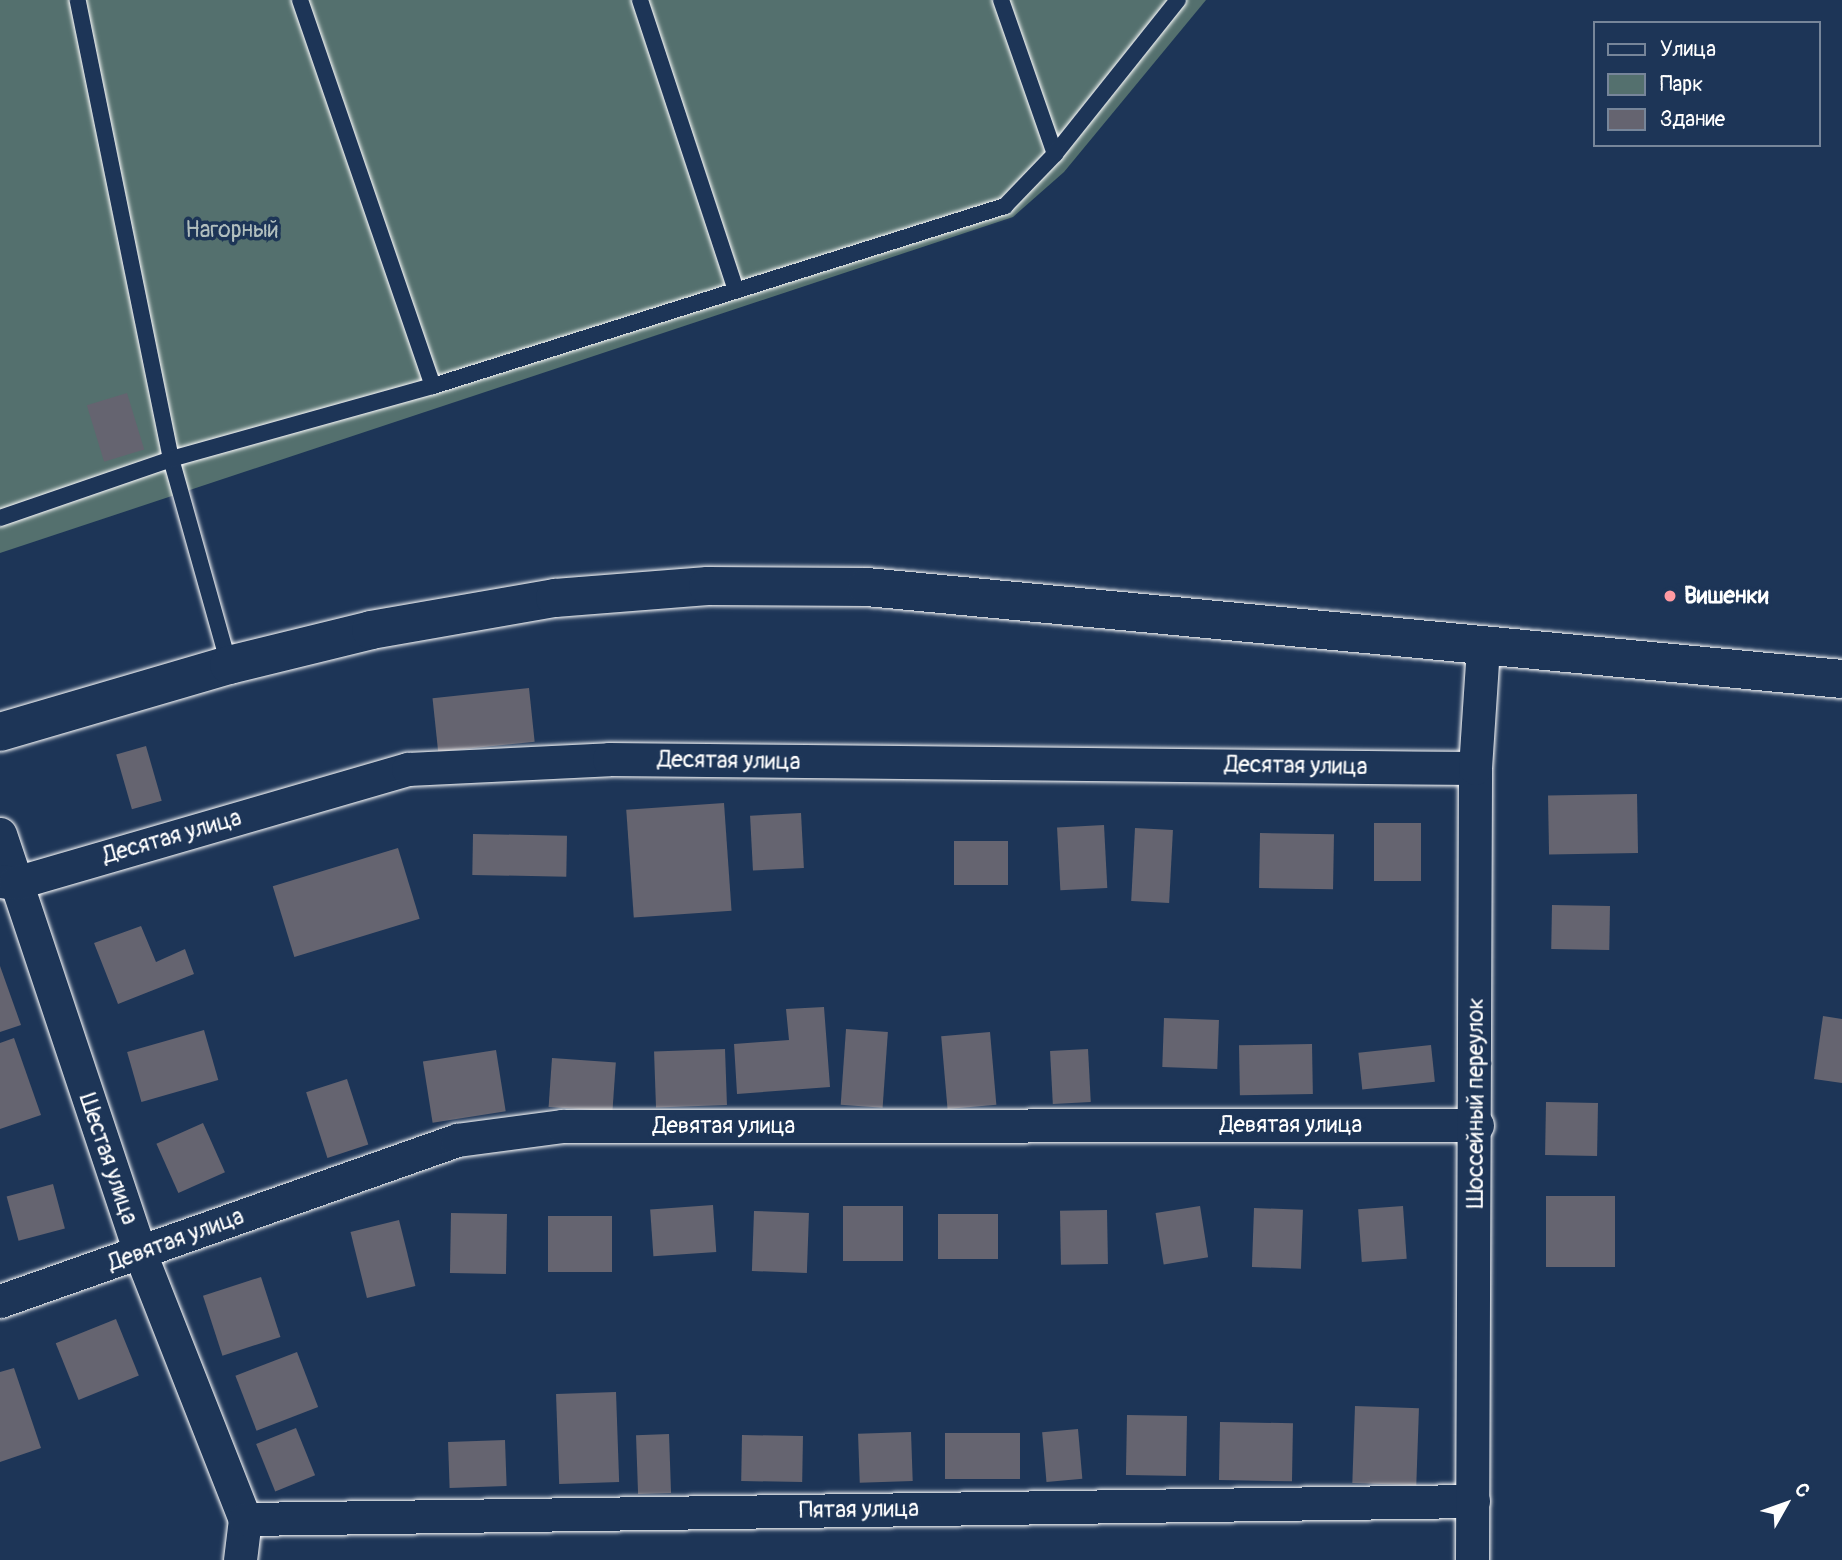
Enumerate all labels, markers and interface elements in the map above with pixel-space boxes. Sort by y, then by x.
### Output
legend [1594,21,1821,147]
text: Улица [1660,36,1716,63]
text: Парк [1660,71,1703,98]
text: Здание [1660,106,1725,133]
park label: Нагорный [185,216,279,244]
place label: Вишенки [1684,582,1768,610]
marker: Вишенки [1662,588,1678,604]
street label: Десятая улица [657,746,801,776]
street label: Десятая улица [1224,751,1368,781]
street label: Десятая улица [100,804,244,870]
street label: Шоссейный переулок [1462,998,1490,1208]
street label: Шестая улица [73,1090,143,1228]
street label: Девятая улица [1220,1111,1362,1139]
street label: Девятая улица [653,1112,795,1140]
street label: Девятая улица [104,1203,248,1277]
north arrow [1751,1469,1821,1539]
text: С [1789,1478,1815,1503]
street label: Пятая улица [799,1495,919,1525]

